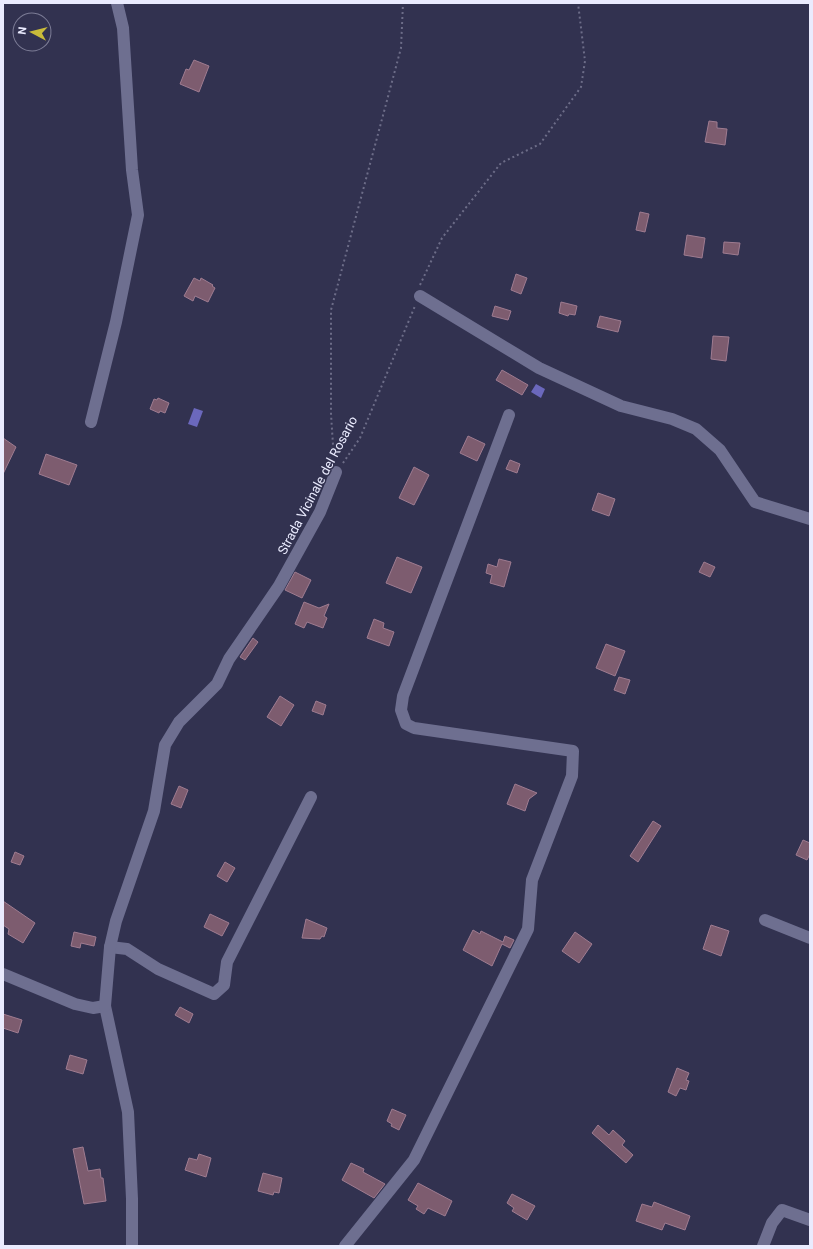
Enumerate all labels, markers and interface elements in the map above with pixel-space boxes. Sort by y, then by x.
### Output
north arrow [12,12,52,52]
text: N [16,26,30,35]
street label: Strada Vicinale del Rosario [275,413,360,557]

